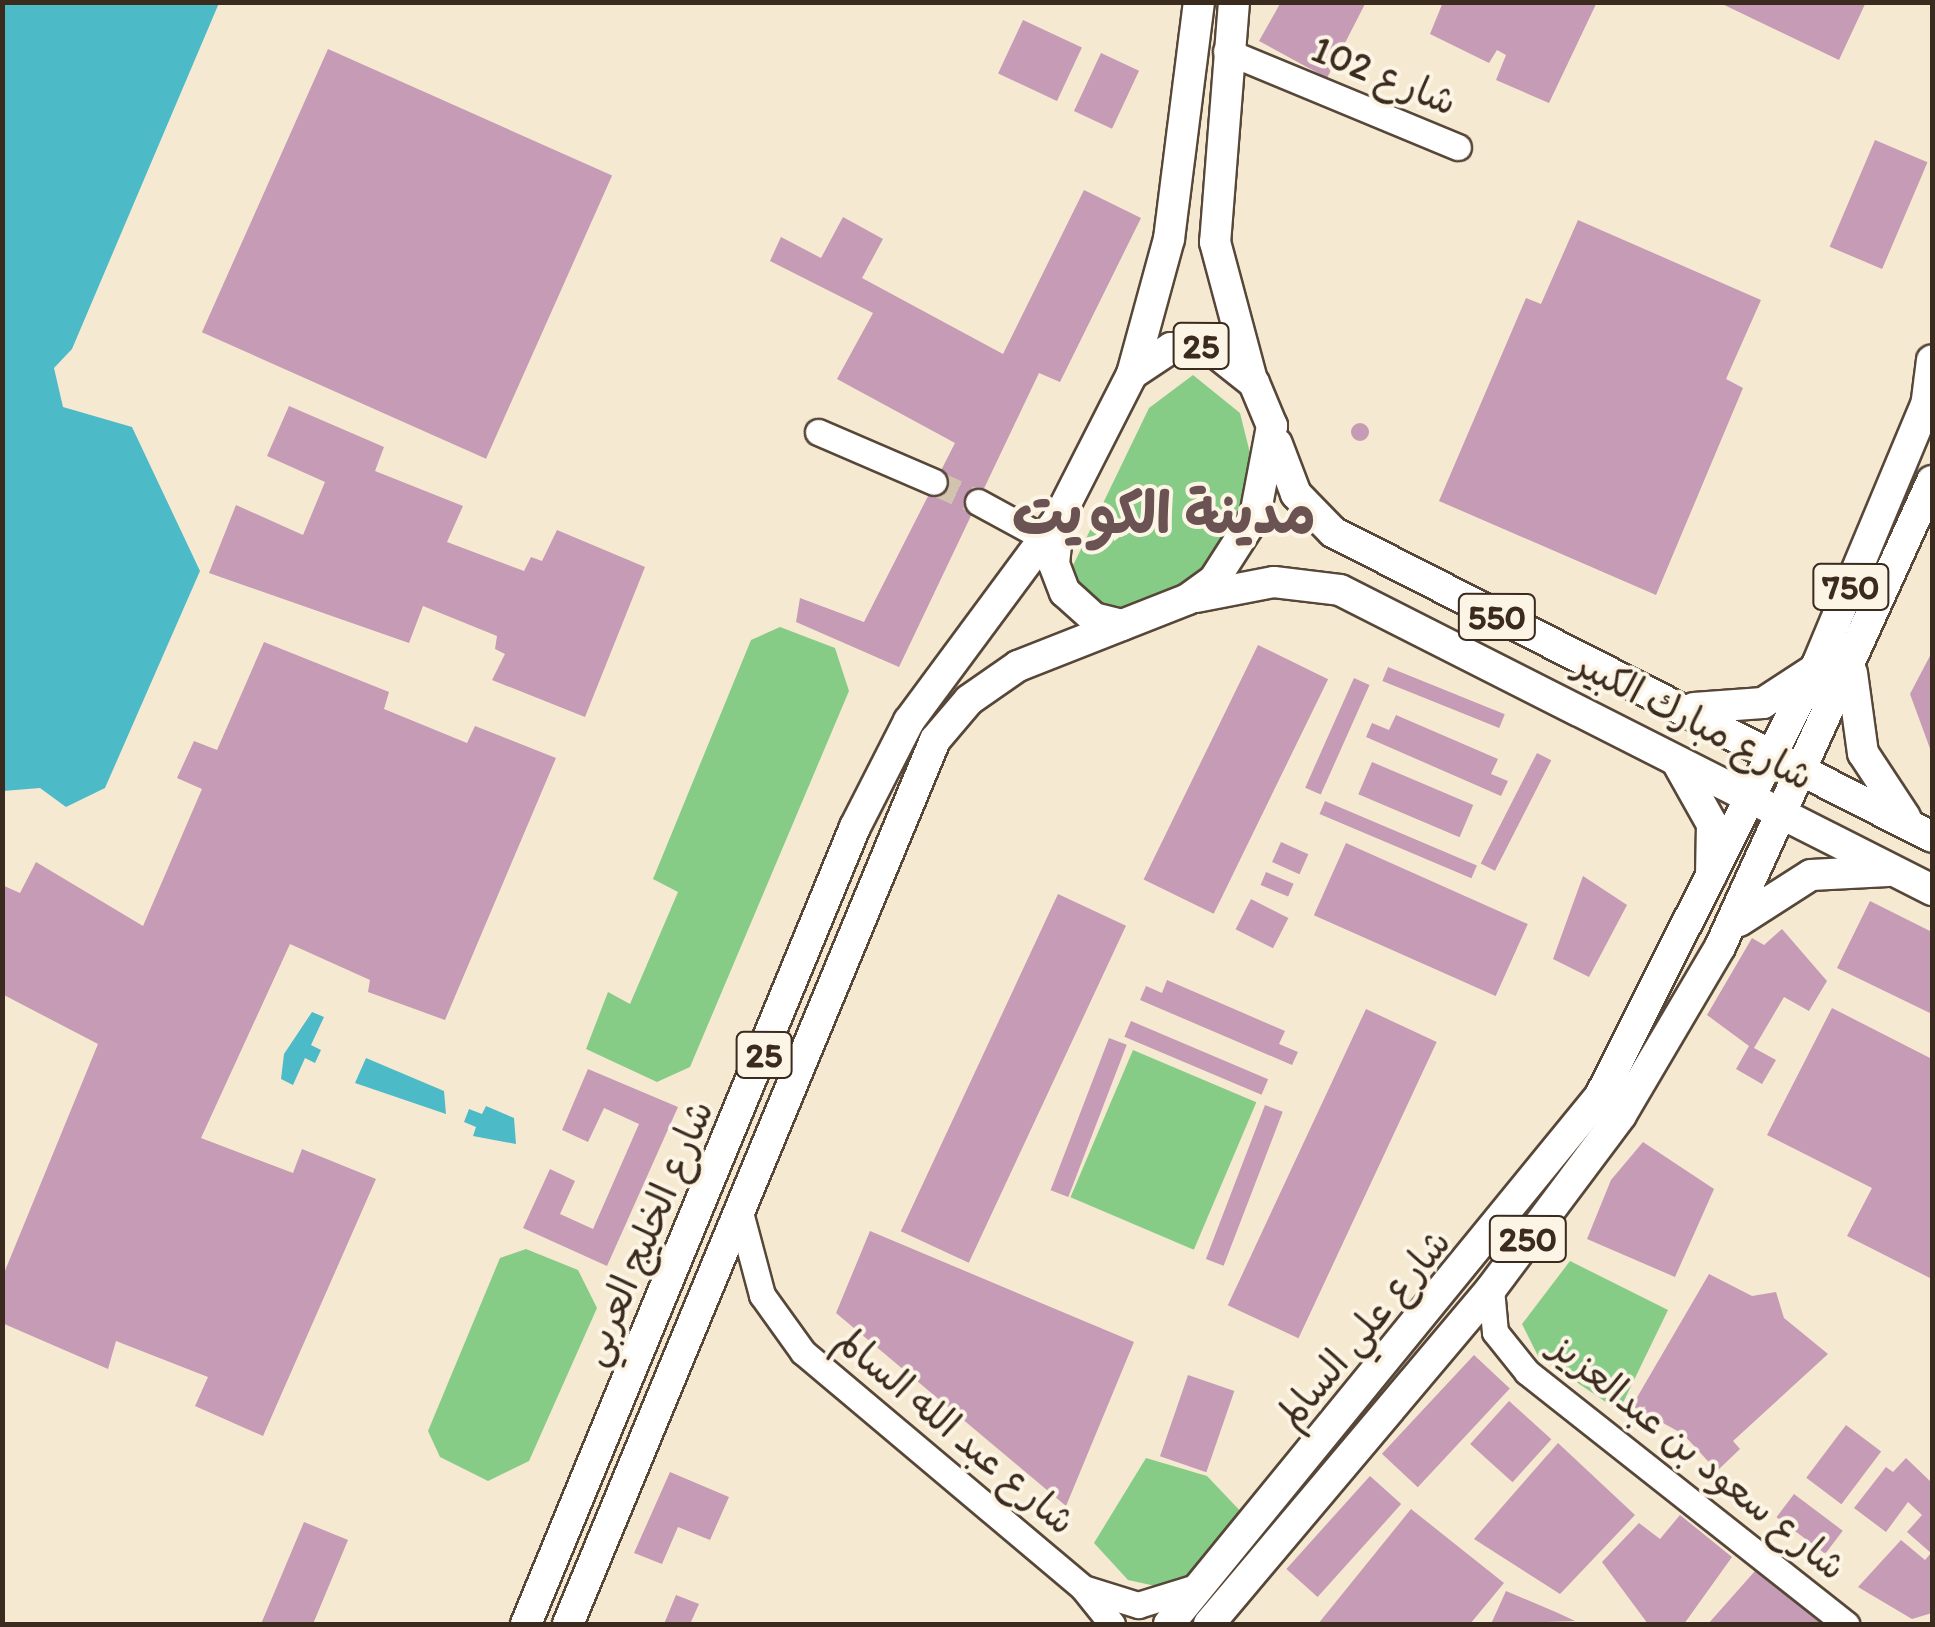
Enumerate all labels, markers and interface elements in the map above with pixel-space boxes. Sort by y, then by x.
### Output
street label: شارع 102 [1305,26,1463,126]
road number: 25 [1171,316,1231,376]
district label: مدينة الكويت [1012,478,1316,548]
road number: 750 [1811,557,1891,617]
road number: 550 [1457,587,1537,647]
street label: شارع مبارك الكبير [1568,642,1820,800]
road number: 25 [734,1025,794,1085]
street label: شارع الخليج العربي [571,1094,723,1372]
road number: 250 [1488,1209,1568,1269]
street label: شارع علي السالم [1267,1220,1461,1438]
street label: شارع عبد الله السالم [826,1318,1084,1544]
street label: شارع سعود بن عبدالعزيز [1541,1324,1855,1590]

